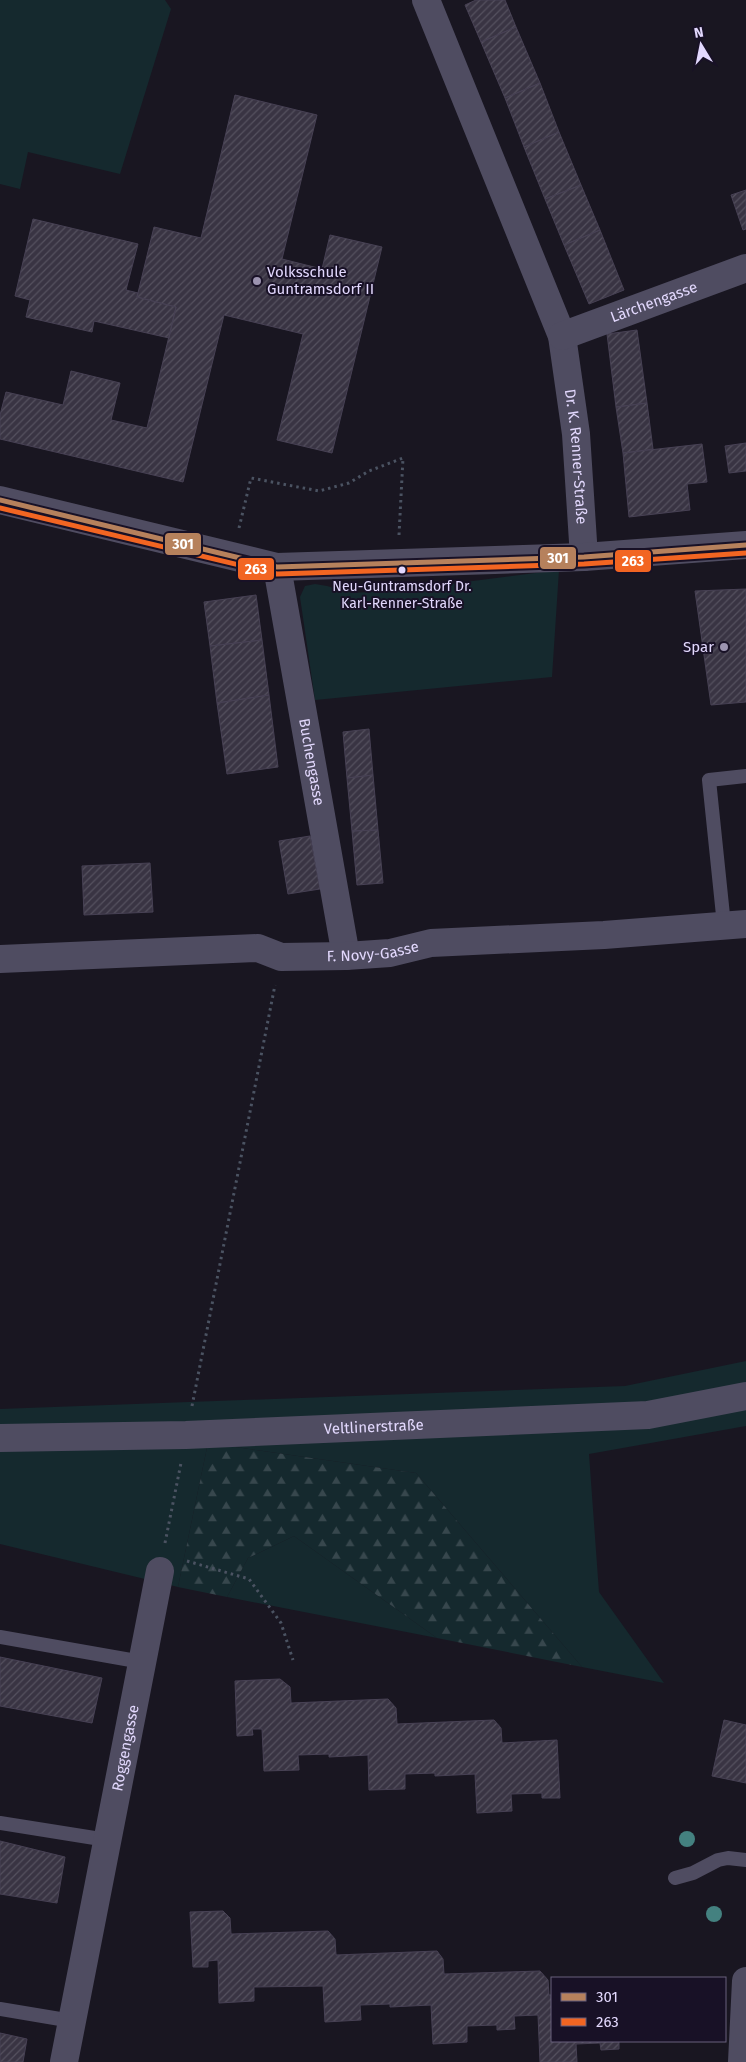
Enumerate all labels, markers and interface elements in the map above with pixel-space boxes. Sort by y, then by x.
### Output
north arrow [676,20,726,70]
text: N [693,24,705,42]
place label: Volksschule Guntramsdorf II [267,263,374,298]
marker: Volksschule Guntramsdorf II [251,275,263,287]
street label: Lärchengasse [608,278,700,326]
street label: Dr. K. Renner-Straße [561,388,591,525]
line badge: 301 [164,532,202,556]
text: 301 [171,536,194,553]
line badge: 301 [539,546,577,570]
line badge: 263 [614,549,652,573]
text: 301 [546,550,569,567]
text: 263 [622,553,644,570]
line badge: 263 [237,557,275,581]
text: 263 [245,561,267,578]
marker: Neu-Guntramsdorf Dr. Karl-Renner-Straße [397,565,407,575]
place label: Neu-Guntramsdorf Dr. Karl-Renner-Straße [332,578,472,612]
place label: Spar [683,638,714,656]
marker: Spar [718,641,730,653]
street label: Buchengasse [295,717,328,807]
street label: F. Novy-Gasse [326,937,421,965]
street label: Veltlinerstraße [323,1416,424,1438]
street label: Roggengasse [108,1703,143,1793]
legend [551,1977,726,2042]
text: 301 [596,1988,618,2006]
text: 263 [596,2013,619,2031]

